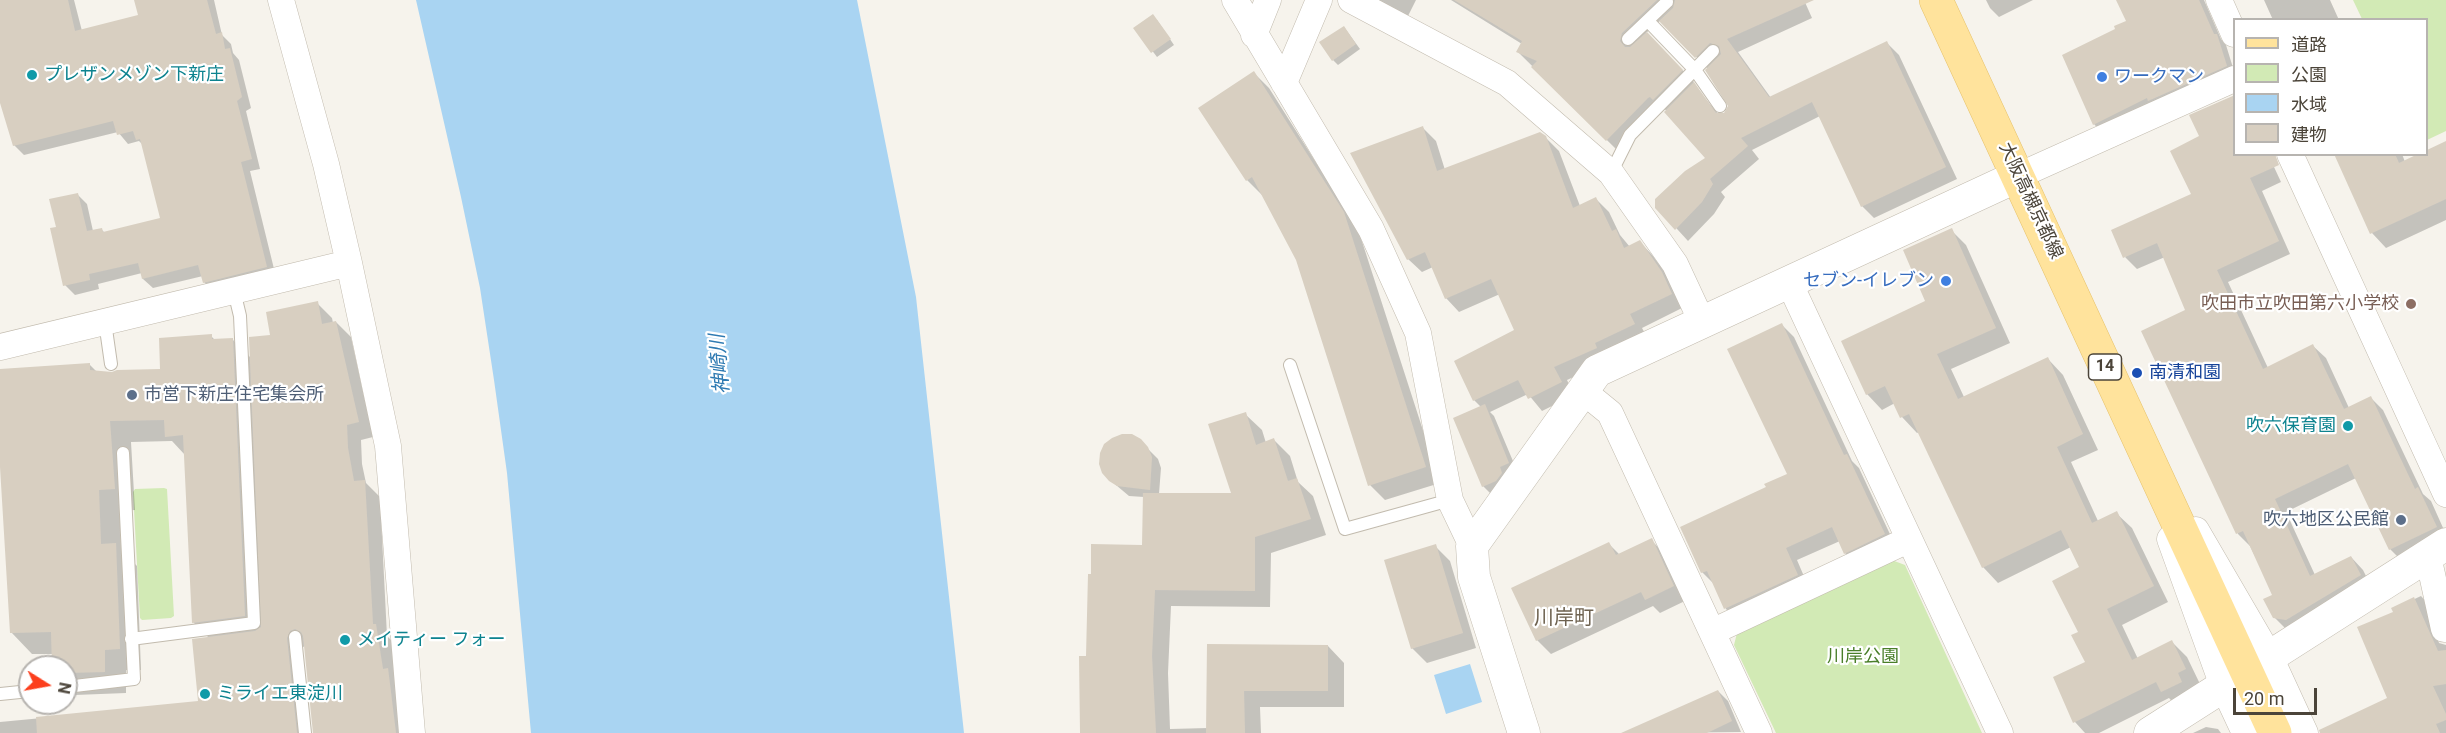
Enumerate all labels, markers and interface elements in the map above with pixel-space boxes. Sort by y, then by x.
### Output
legend [2233,18,2428,156]
text: 道路 [2291,34,2327,55]
place label: プレザンメゾン下新庄 [44,64,224,86]
text: 公園 [2291,64,2327,85]
place label: ワークマン [2114,66,2204,88]
marker: プレザンメゾン下新庄 [25,68,39,82]
marker: ワークマン [2095,70,2109,84]
text: 水域 [2291,94,2327,115]
text: 建物 [2291,124,2327,145]
street label: 大阪高槻京都線 [1994,139,2066,263]
place label: セブン-イレブン [1803,270,1934,292]
marker: セブン-イレブン [1939,274,1953,288]
place label: 吹田市立吹田第六小学校 [2201,293,2399,315]
marker: 吹田市立吹田第六小学校 [2404,297,2418,311]
water label: 神崎川 [706,333,736,395]
road number: 14 [2088,354,2122,380]
place label: 南清和園 [2149,362,2221,384]
marker: 南清和園 [2130,366,2144,380]
place label: 市営下新庄住宅集会所 [144,384,324,406]
marker: 市営下新庄住宅集会所 [125,388,139,402]
place label: 吹六保育園 [2246,415,2336,437]
marker: 吹六保育園 [2341,419,2355,433]
place label: 吹六地区公民館 [2263,509,2389,531]
marker: 吹六地区公民館 [2394,513,2408,527]
district label: 川岸町 [1534,607,1594,631]
place label: メイティー フォー [357,629,505,651]
marker: メイティー フォー [338,633,352,647]
park label: 川岸公園 [1827,646,1899,668]
north arrow [18,655,78,715]
scale bar [2236,676,2320,714]
text: N [54,681,75,695]
place label: ミライエ東淀川 [217,683,343,705]
marker: ミライエ東淀川 [198,687,212,701]
text: 20 m [2244,688,2284,709]

